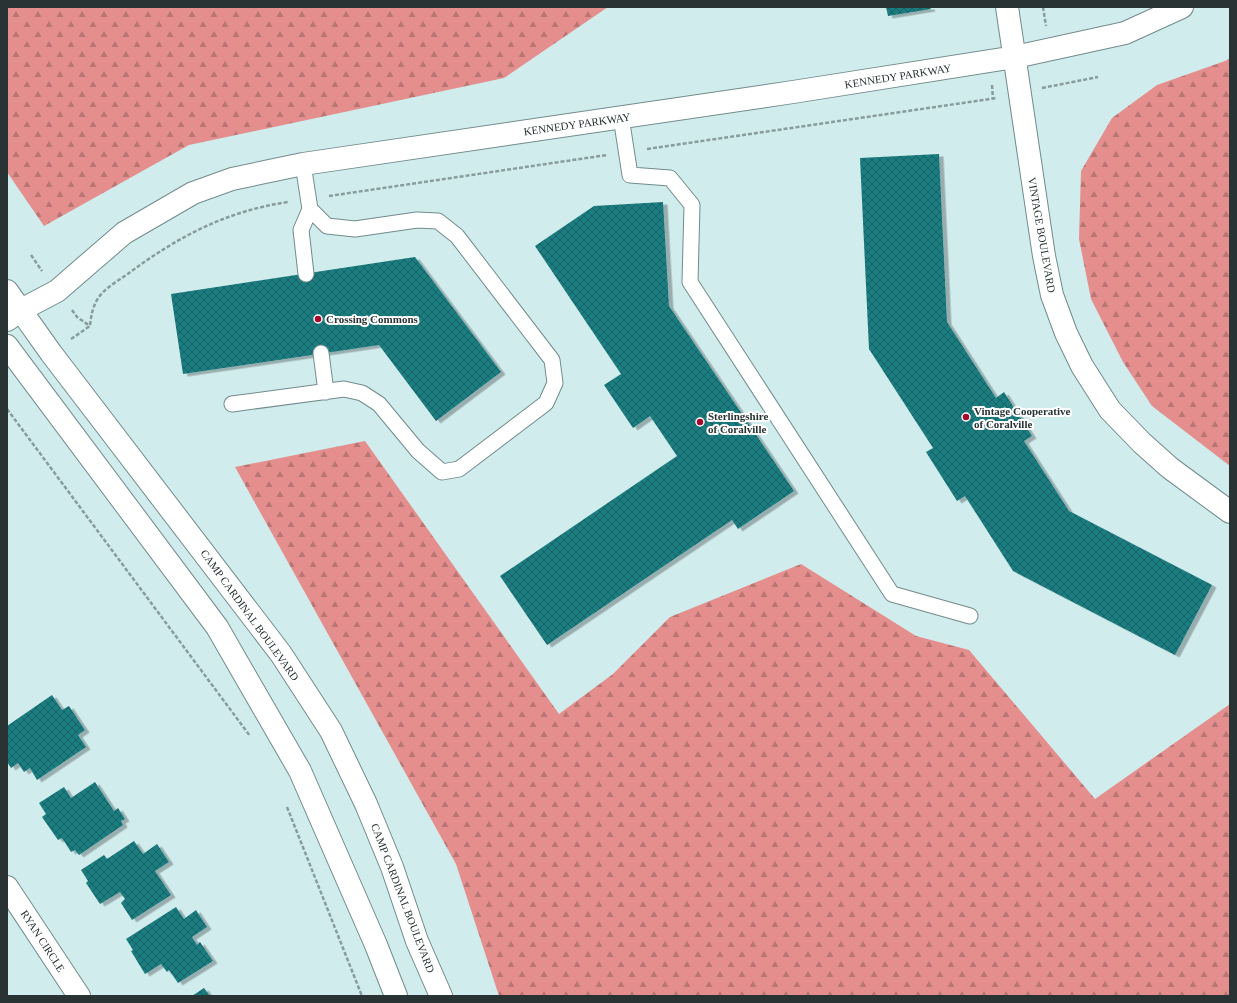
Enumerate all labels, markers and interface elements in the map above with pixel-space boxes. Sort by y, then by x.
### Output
street label: KENNEDY PARKWAY [844,62,952,90]
street label: KENNEDY PARKWAY [523,111,631,137]
street label: VINTAGE BOULEVARD [1026,176,1058,294]
place label: Crossing Commons [326,313,419,325]
marker: Crossing Commons [313,314,323,324]
place label: Vintage Cooperative of Coralville [974,405,1071,430]
place label: Sterlingshire of Coralville [708,410,768,435]
marker: Vintage Cooperative of Coralville [961,412,971,422]
marker: Sterlingshire of Coralville [695,417,705,427]
street label: CAMP CARDINAL BOULEVARD [198,547,302,683]
street label: CAMP CARDINAL BOULEVARD [369,822,437,974]
street label: RYAN CIRCLE [19,908,68,974]

